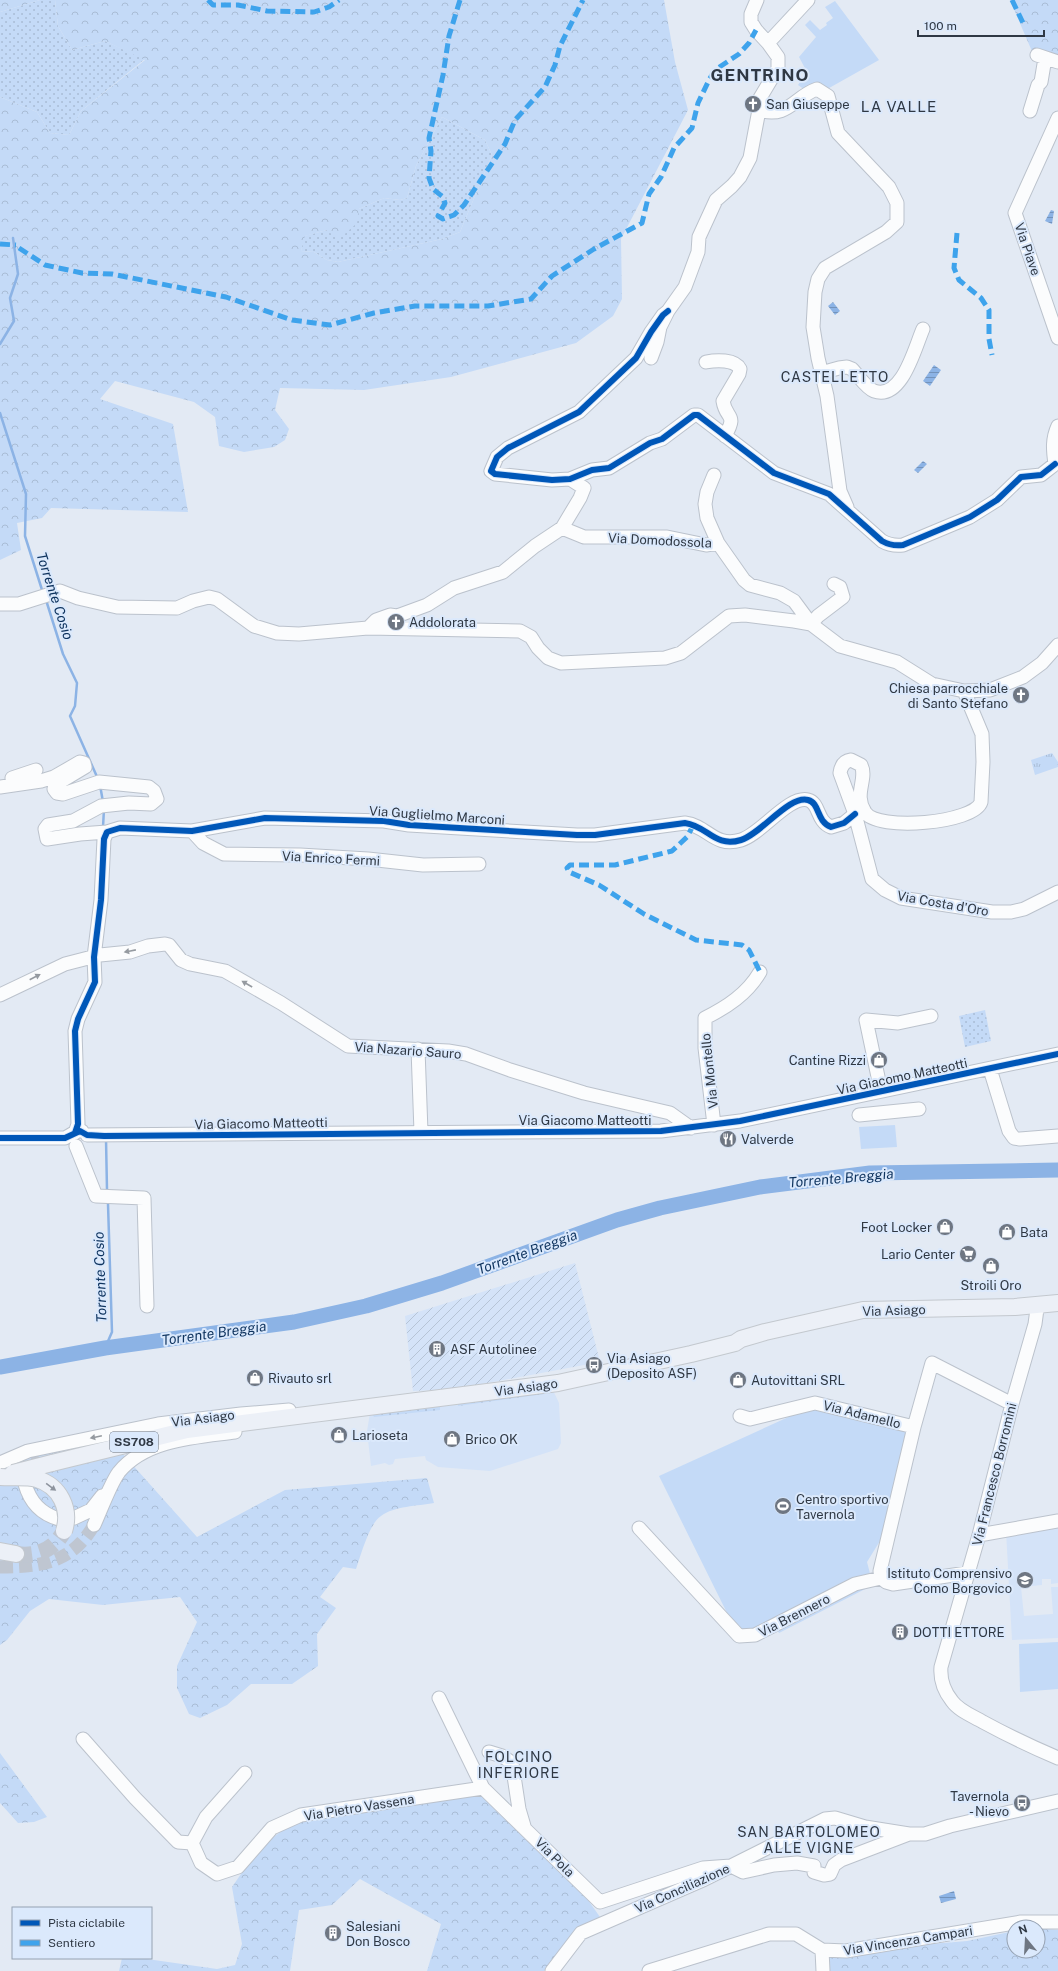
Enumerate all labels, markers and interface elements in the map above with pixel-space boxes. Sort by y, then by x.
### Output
scale bar [918,12,1044,38]
text: 100 m [924,19,957,33]
district label: GENTRINO [711,65,809,85]
church icon: San Giuseppe [743,94,763,114]
place label: San Giuseppe [766,97,850,112]
district label: LA VALLE [861,98,937,115]
street label: Via Piave [1012,221,1044,277]
district label: CASTELLETTO [781,369,889,385]
street label: Via Domodossola [608,530,712,551]
water label: Torrente Cosio [33,550,77,642]
church icon: Addolorata [386,612,406,632]
place label: Addolorata [409,615,476,630]
place label: Chiesa parrocchiale di Santo Stefano [889,681,1008,711]
church icon: Chiesa parrocchiale di Santo Stefano [1011,685,1031,705]
street label: Via Guglielmo Marconi [369,803,505,828]
street label: Via Enrico Fermi [282,848,380,869]
street label: Via Costa d'Oro [896,888,990,919]
one-way arrow [124,949,136,955]
one-way arrow [29,974,41,981]
one-way arrow [241,980,253,987]
street label: Via Montello [698,1033,721,1109]
street label: Via Nazario Sauro [354,1039,462,1062]
shop icon: Cantine Rizzi [869,1050,889,1070]
place label: Cantine Rizzi [789,1053,866,1068]
street label: Via Giacomo Matteotti [835,1055,969,1098]
street label: Via Giacomo Matteotti [518,1113,652,1128]
street label: Via Giacomo Matteotti [194,1115,328,1132]
restaurant icon: Valverde [718,1129,738,1149]
place label: Valverde [741,1132,794,1147]
water label: Torrente Breggia [788,1165,894,1191]
shop icon: Foot Locker [935,1217,955,1237]
place label: Foot Locker [861,1220,932,1235]
shop icon: Bata [997,1222,1017,1242]
place label: Bata [1020,1225,1048,1240]
water label: Torrente Breggia [475,1226,579,1278]
water label: Torrente Cosio [90,1231,110,1323]
supermarket icon: Lario Center [958,1244,978,1264]
place label: Lario Center [881,1247,955,1262]
shop icon: Stroili Oro [981,1256,1001,1276]
place label: Stroili Oro [960,1278,1022,1293]
street label: Via Asiago [862,1302,926,1319]
water label: Torrente Breggia [161,1318,267,1348]
building icon: ASF Autolinee [427,1339,447,1359]
place label: ASF Autolinee [450,1342,537,1357]
place label: Via Asiago (Deposito ASF) [607,1351,697,1381]
bus stop icon: Via Asiago (Deposito ASF) [584,1355,604,1375]
shop icon: Rivauto srl [245,1368,265,1388]
shop icon: Autovittani SRL [728,1370,748,1390]
place label: Rivauto srl [268,1371,332,1386]
place label: Autovittani SRL [751,1373,845,1388]
street label: Via Asiago [494,1376,559,1399]
street label: Via Adamello [821,1398,902,1431]
street label: Via Francesco Borromini [969,1401,1020,1547]
street label: Via Asiago [171,1407,236,1430]
shop icon: Larioseta [329,1425,349,1445]
place label: Larioseta [352,1428,408,1443]
shop icon: Brico OK [442,1429,462,1449]
road number: SS708 [110,1432,158,1452]
place label: Brico OK [465,1432,518,1447]
one-way arrow [90,1435,102,1441]
one-way arrow [45,1483,56,1491]
place label: Centro sportivo Tavernola [796,1492,889,1522]
sports icon: Centro sportivo Tavernola [773,1496,793,1516]
place label: Istituto Comprensivo Como Borgovico [887,1566,1012,1596]
school or university icon: Istituto Comprensivo Como Borgovico [1015,1570,1035,1590]
street label: Via Brennero [756,1591,832,1640]
building icon: DOTTI ETTORE [890,1622,910,1642]
place label: DOTTI ETTORE [913,1625,1005,1640]
district label: FOLCINO INFERIORE [478,1749,560,1781]
place label: Tavernola - Nievo [950,1789,1009,1819]
street label: Via Pietro Vassena [303,1791,415,1824]
bus stop icon: Tavernola - Nievo [1012,1793,1032,1813]
district label: SAN BARTOLOMEO ALLE VIGNE [737,1824,881,1856]
street label: Via Pola [532,1835,577,1880]
street label: Via Conciliazione [632,1861,732,1916]
legend [12,1907,152,1959]
text: Pista ciclabile [48,1916,125,1930]
place label: Salesiani Don Bosco [346,1919,410,1949]
north arrow [1006,1919,1046,1959]
text: N [1017,1922,1029,1937]
building icon: Salesiani Don Bosco [323,1923,343,1943]
street label: Via Vincenza Campari [842,1923,974,1958]
text: Sentiero [48,1936,96,1950]

